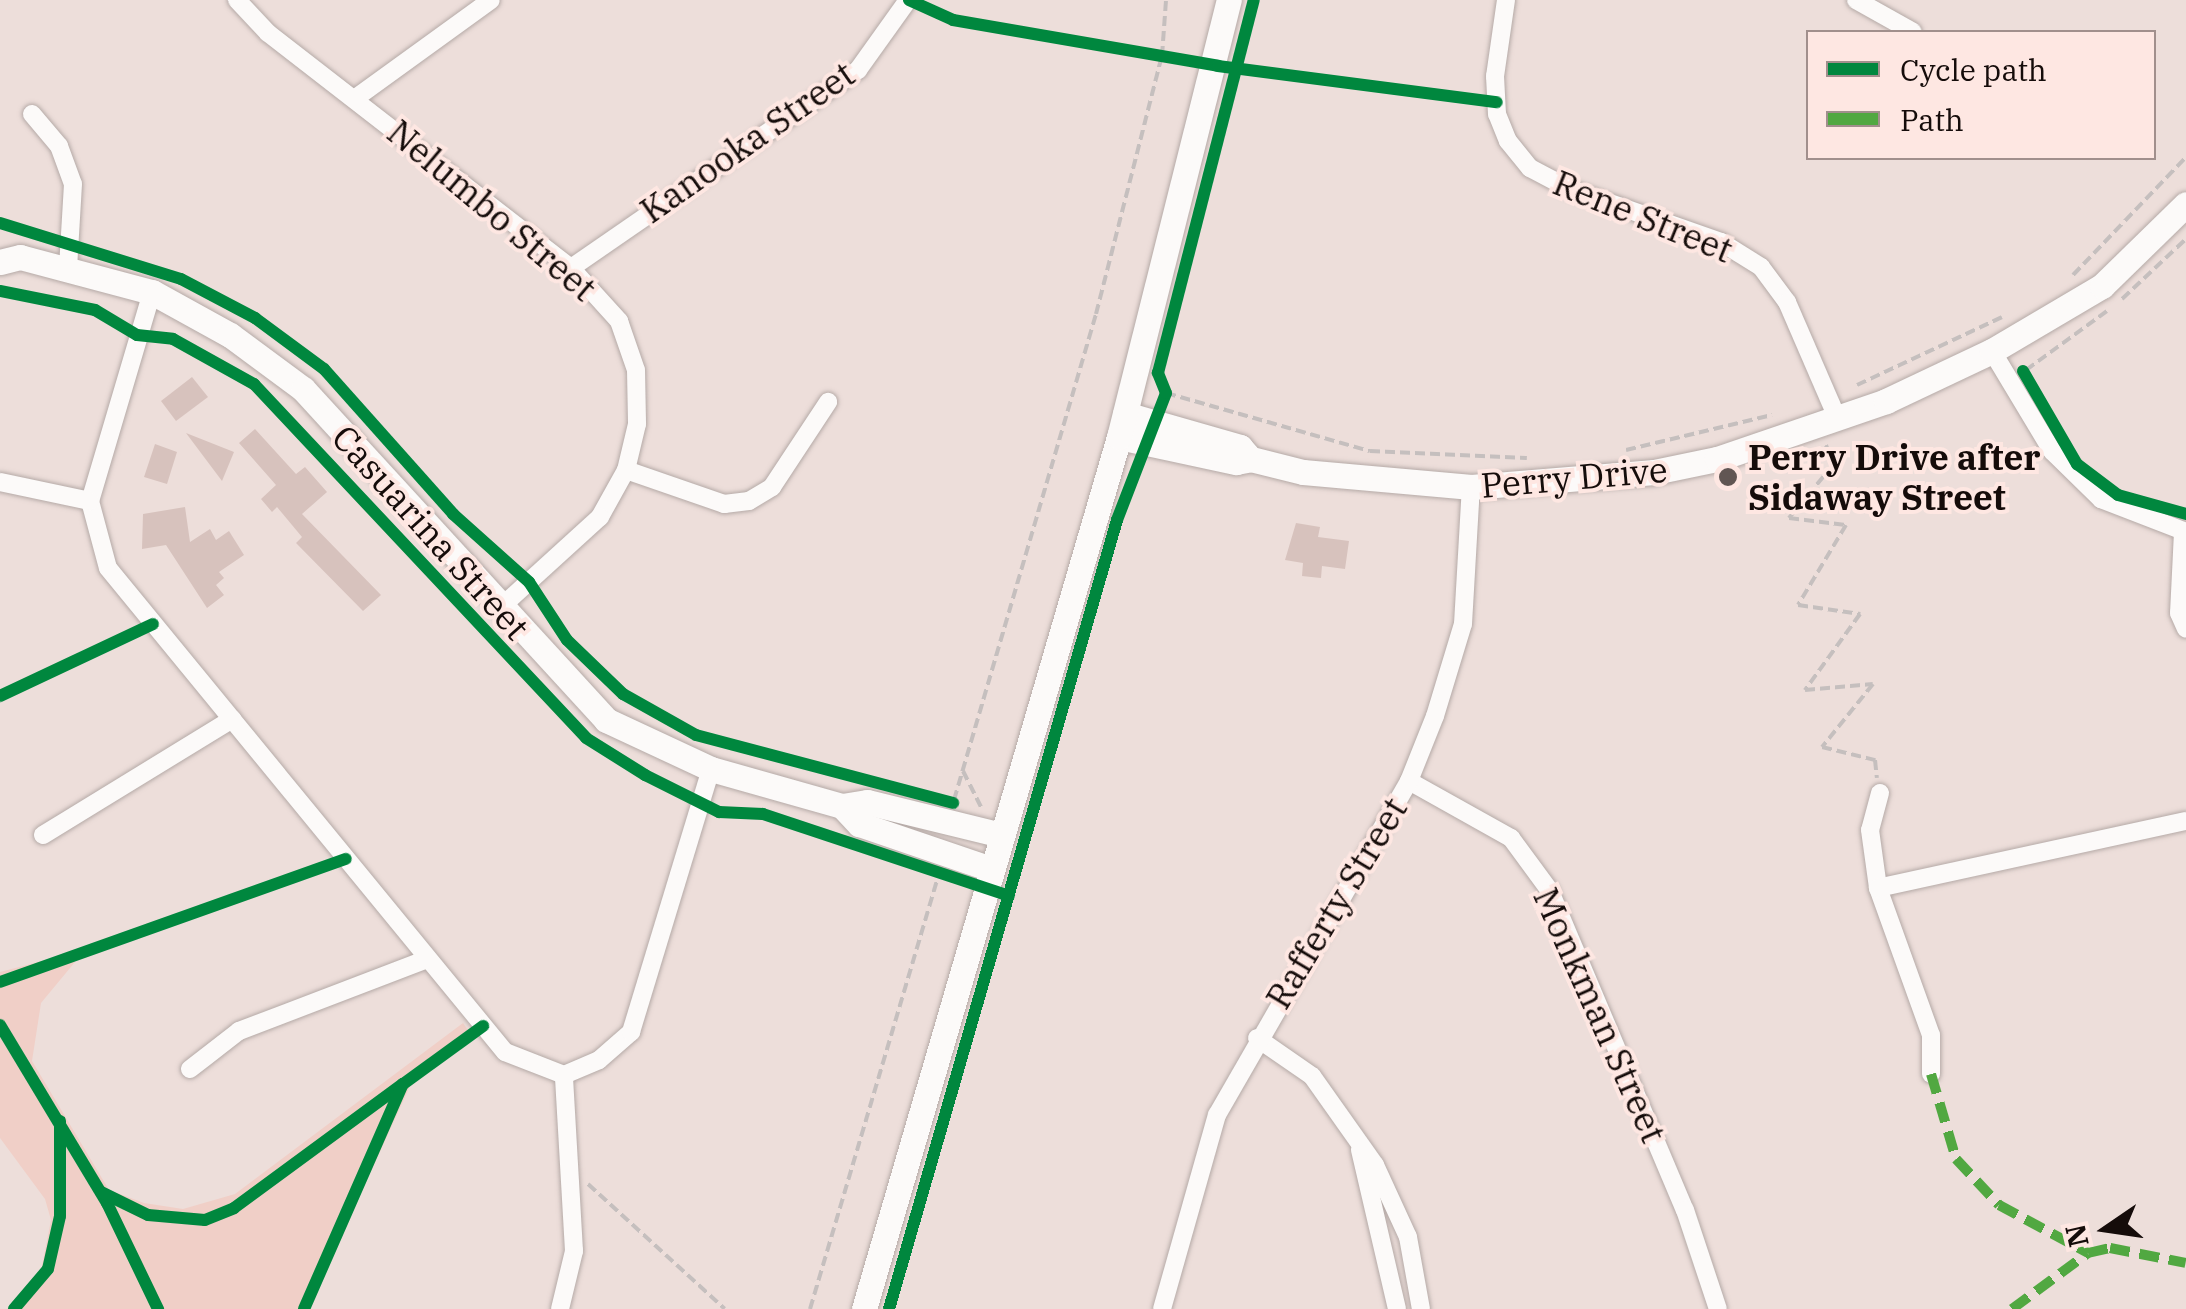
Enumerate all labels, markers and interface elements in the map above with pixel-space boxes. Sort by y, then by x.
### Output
legend [1806,30,2156,160]
text: Cycle path [1900,50,2047,89]
street label: Kanooka Street [632,53,862,231]
text: Path [1900,100,1964,139]
street label: Nelumbo Street [379,111,605,309]
street label: Rene Street [1547,161,1739,271]
street label: Casuarina Street [324,416,538,648]
place label: Perry Drive after Sidaway Street [1748,436,2041,518]
street label: Perry Drive [1479,448,1669,506]
marker: Perry Drive after Sidaway Street [1717,466,1739,488]
street label: Rafferty Street [1257,790,1415,1016]
street label: Monkman Street [1525,881,1675,1149]
north arrow [2056,1179,2156,1279]
text: N [2056,1221,2097,1251]

